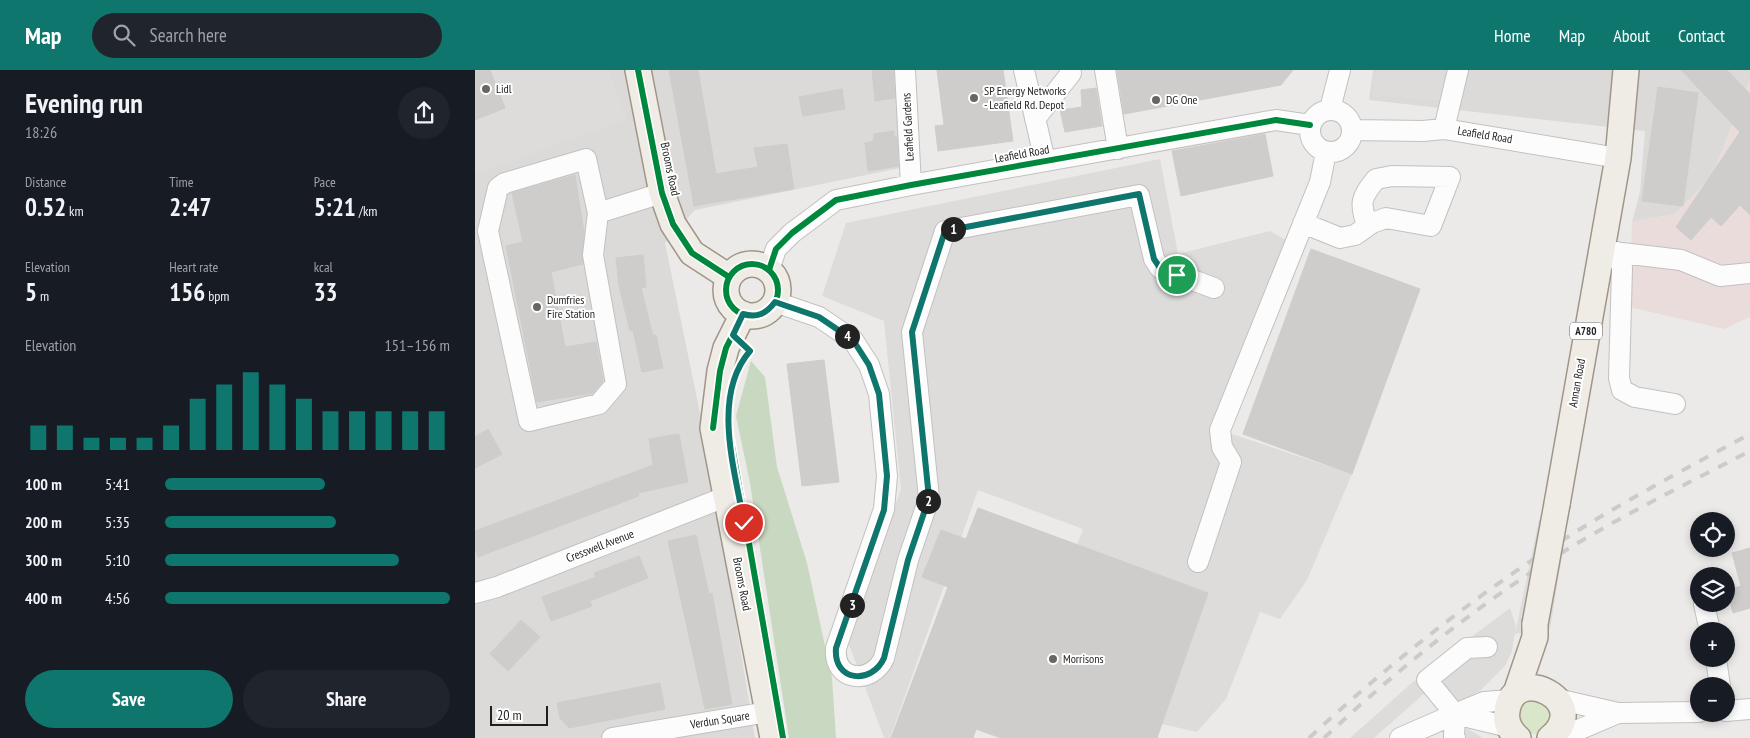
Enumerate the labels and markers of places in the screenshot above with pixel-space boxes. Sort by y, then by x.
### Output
place label: Lidl [496,81,512,96]
marker: Lidl [480,83,492,95]
place label: SP Energy Networks - Leafield Rd. Depot [984,83,1066,112]
marker: SP Energy Networks - Leafield Rd. Depot [968,92,980,104]
place label: DG One [1166,92,1198,107]
marker: DG One [1150,94,1162,106]
pin: 1 [941,216,965,242]
pin [1156,254,1198,296]
place label: Dumfries Fire Station [547,292,595,321]
marker: Dumfries Fire Station [531,301,543,313]
pin: 4 [835,324,859,348]
pin: 2 [915,488,941,514]
pin [723,502,765,544]
pin: 3 [839,592,865,618]
place label: Morrisons [1063,651,1104,666]
marker: Morrisons [1047,653,1059,665]

